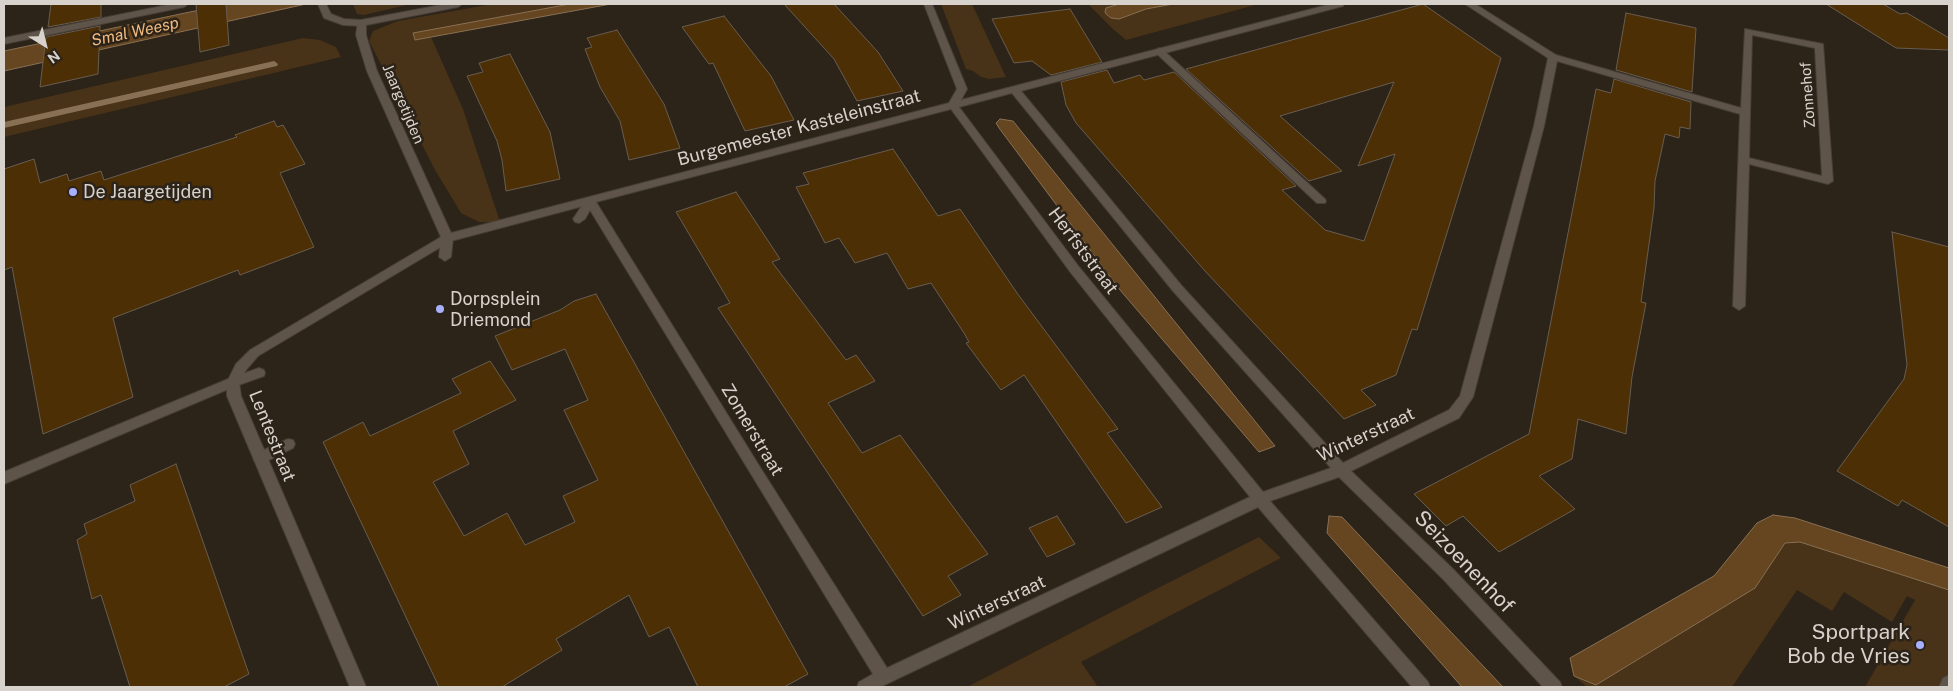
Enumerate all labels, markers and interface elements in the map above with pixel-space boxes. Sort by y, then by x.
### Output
water label: Smal Weesp [89,13,181,51]
north arrow [20,20,70,70]
text: N [45,47,63,67]
street label: Jaargetijden [378,61,428,147]
street label: Zonnehof [1797,61,1819,129]
street label: Burgemeester Kasteleinstraat [675,85,923,171]
place label: De Jaargetijden [83,181,212,203]
marker: De Jaargetijden [67,186,79,198]
street label: Herfststraat [1043,203,1123,299]
place label: Dorpsplein Driemond [450,288,540,330]
marker: Dorpsplein Driemond [434,303,446,315]
street label: Zomerstraat [716,380,788,480]
street label: Lentestraat [244,387,300,485]
street label: Winterstraat [1314,403,1418,467]
street label: Seizoenenhof [1409,505,1519,619]
street label: Winterstraat [945,571,1049,635]
place label: Sportpark Bob de Vries [1787,620,1910,670]
marker: Sportpark Bob de Vries [1914,639,1926,651]

